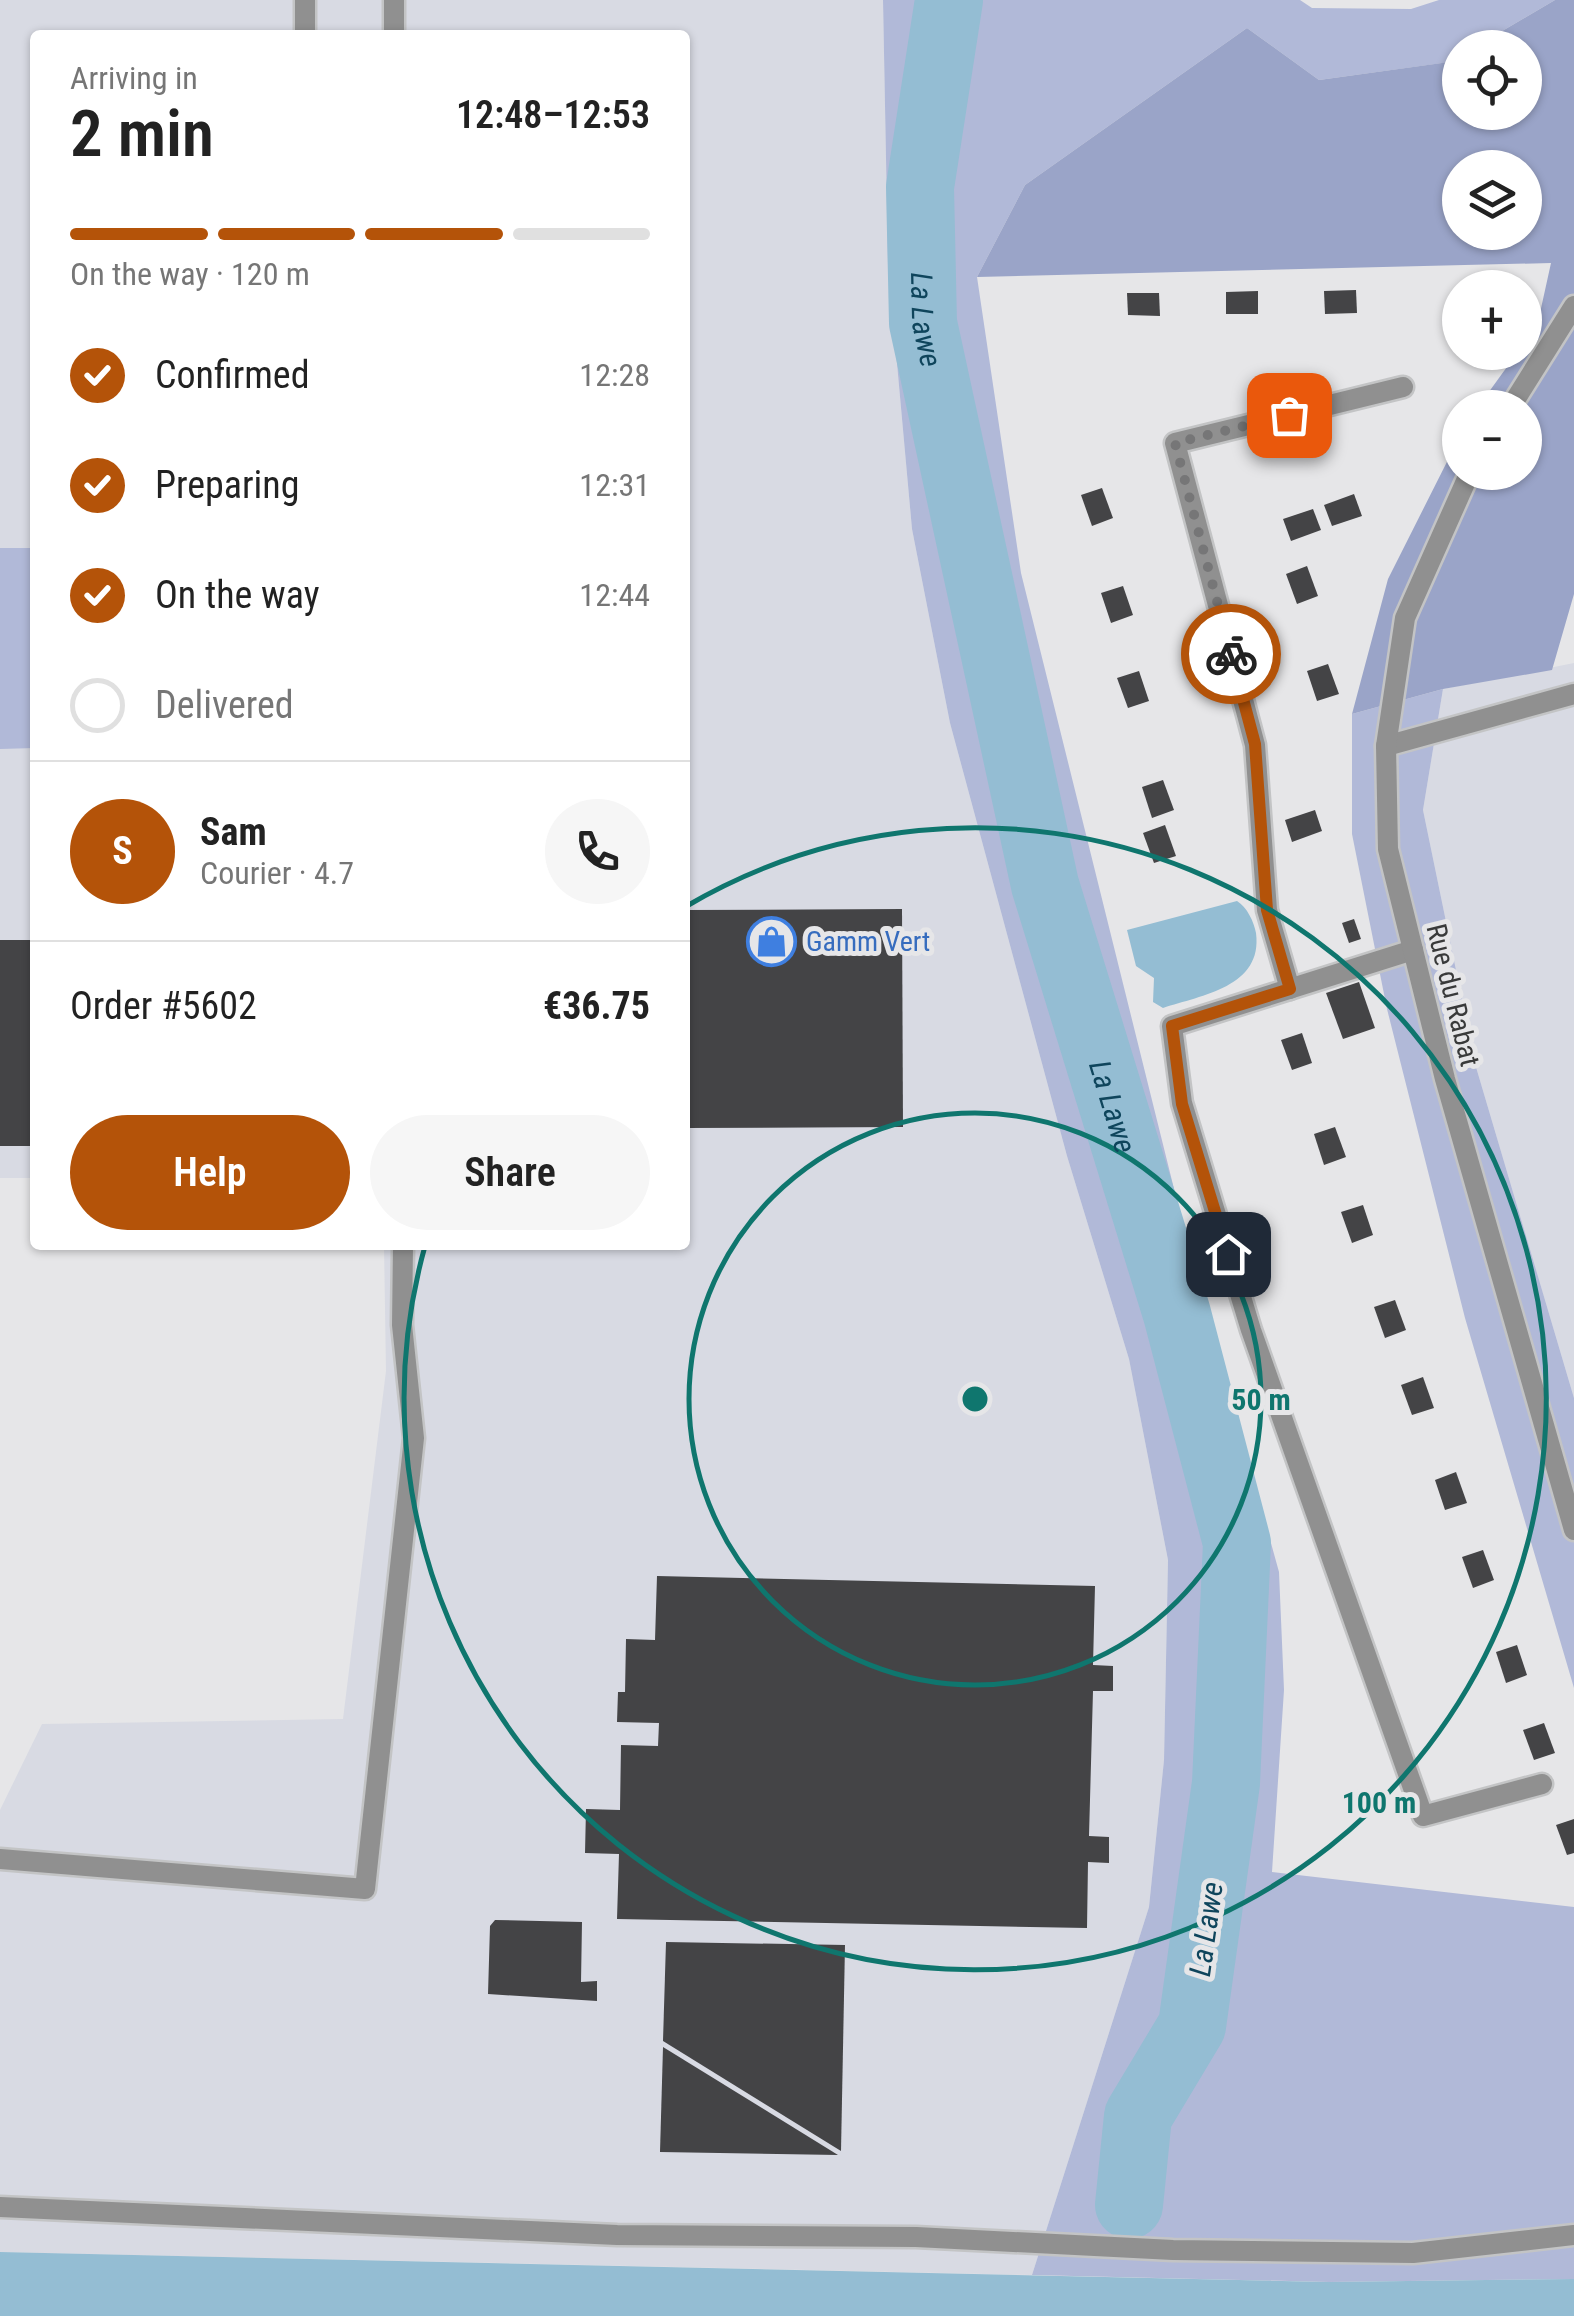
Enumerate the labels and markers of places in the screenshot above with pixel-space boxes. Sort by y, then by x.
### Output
pin [1247,373,1332,458]
shop icon: Gamm Vert [745,915,797,967]
place label: Gamm Vert [806,925,930,958]
pin [1186,1212,1271,1297]
centre of rings [957,1381,993,1417]

